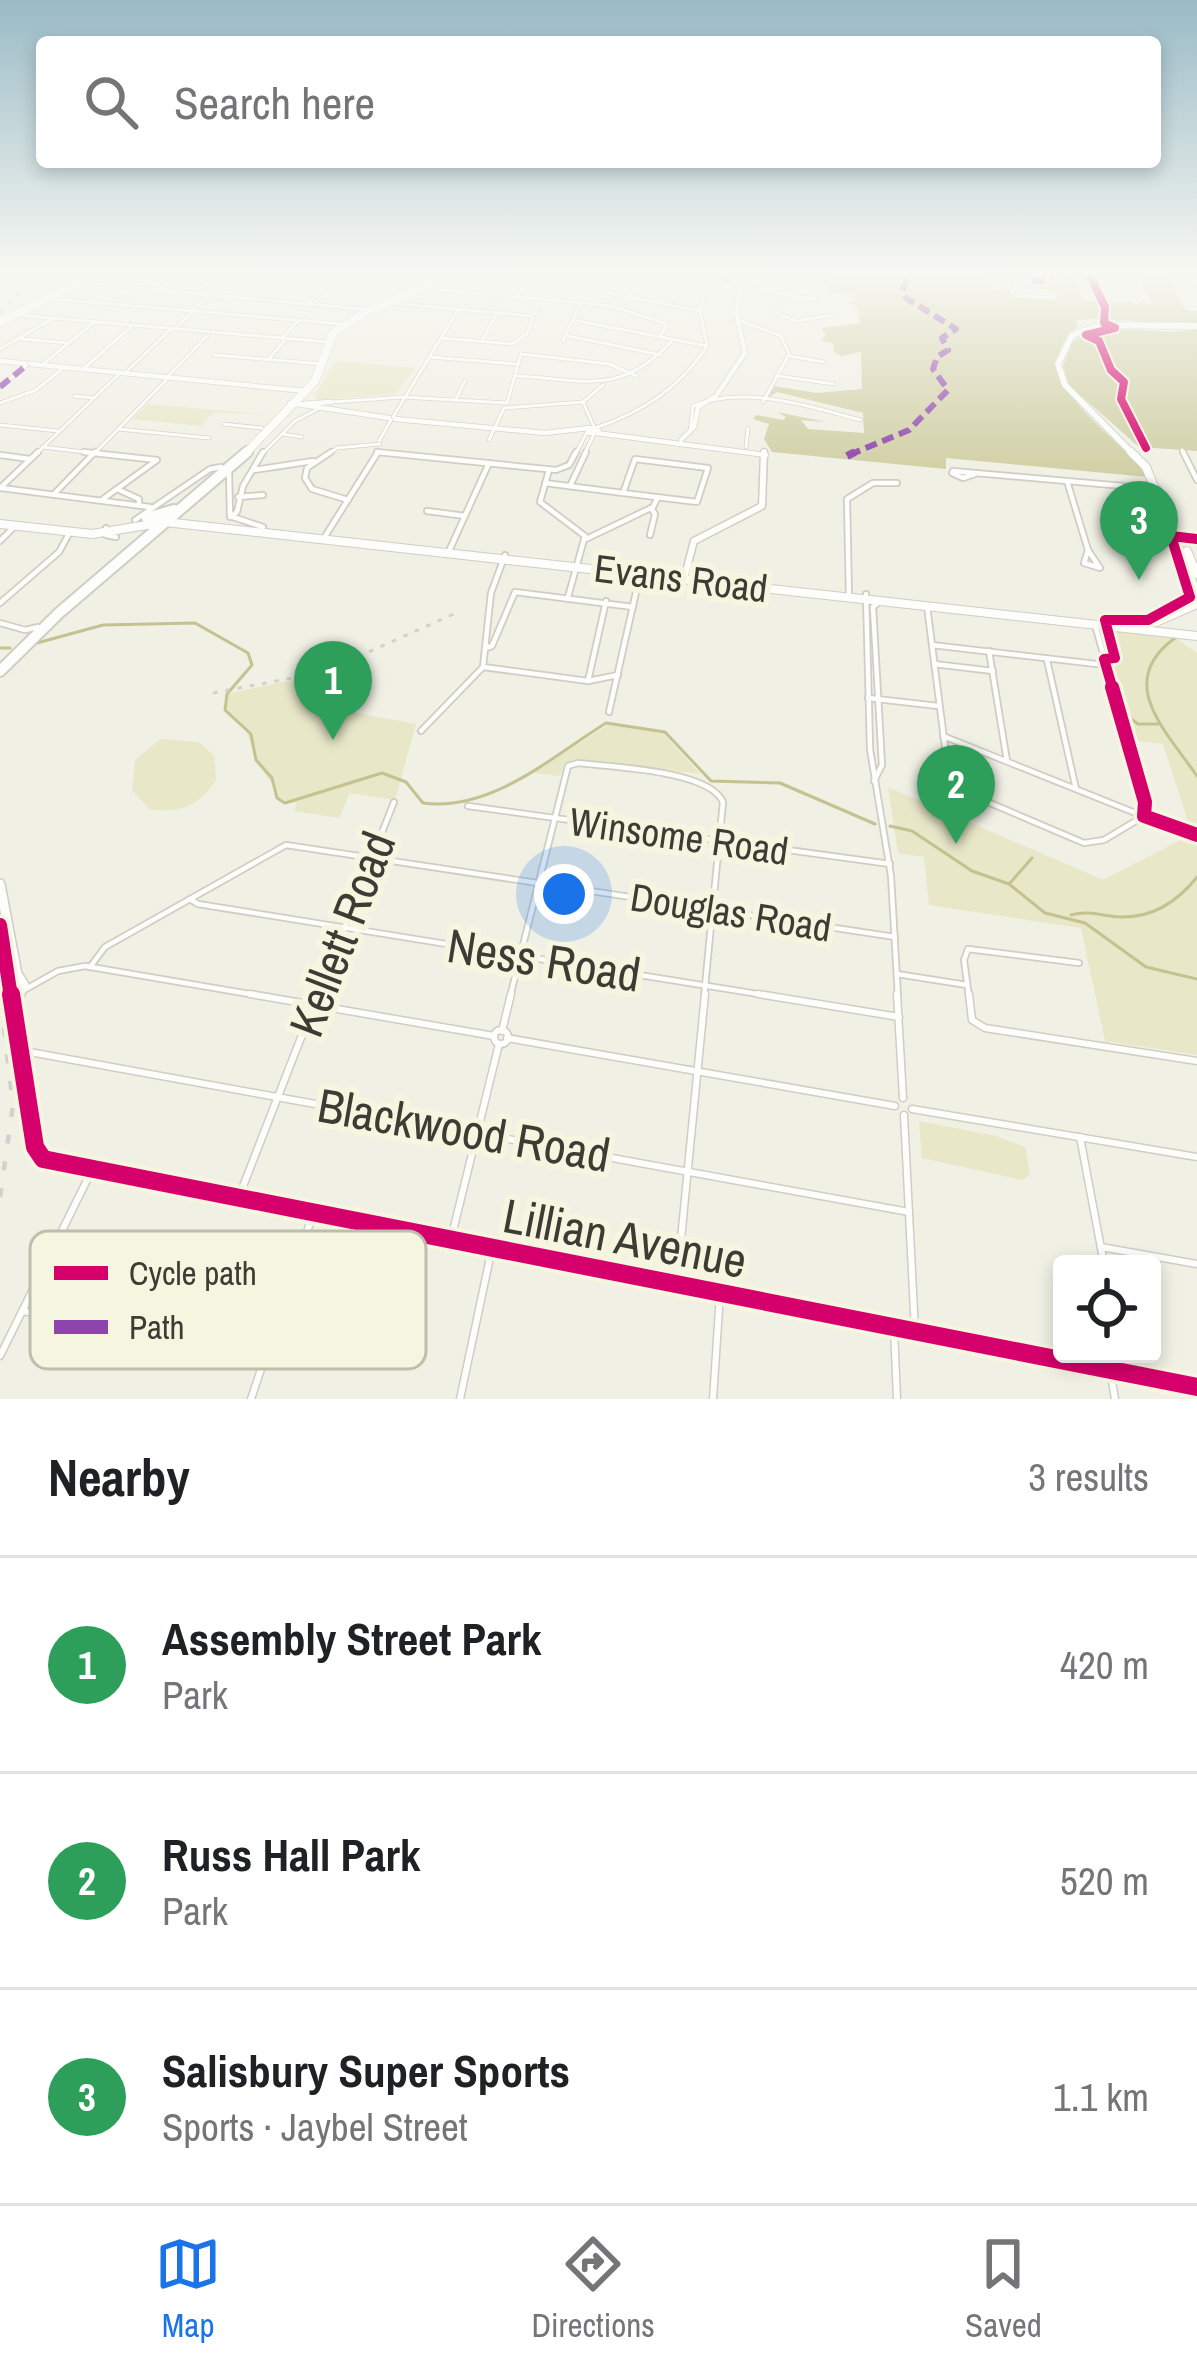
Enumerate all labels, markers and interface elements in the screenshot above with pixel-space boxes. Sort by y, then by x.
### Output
search box [36,36,1161,168]
icon: search [78,69,144,135]
text: Search here [174,72,375,133]
pin: 3 [1100,481,1178,580]
street label: Evans Road [591,542,771,614]
pin: 1 [294,641,372,740]
pin: 2 [917,745,995,844]
street label: Winsome Road [566,795,792,877]
street label: Kellett Road [273,822,410,1046]
your location [534,864,594,924]
street label: Douglas Road [627,870,835,954]
street label: Ness Road [443,912,645,1007]
street label: Blackwood Road [313,1072,615,1187]
street label: Lillian Avenue [498,1182,752,1293]
legend [30,1231,426,1369]
text: Cycle path [129,1251,257,1295]
map controls [1053,1255,1161,1363]
button: locate [1053,1255,1161,1363]
text: Path [129,1305,185,1349]
text: Nearby [48,1443,190,1512]
text: 3 results [1028,1451,1149,1503]
text: Assembly Street Park [162,1608,541,1669]
text: 1 [78,1639,96,1691]
text: 420 m [1060,1639,1149,1691]
text: Park [162,1669,228,1721]
text: Russ Hall Park [162,1824,420,1885]
text: 2 [78,1855,96,1907]
text: 520 m [1060,1855,1149,1907]
text: Park [162,1885,228,1937]
text: Salisbury Super Sports [162,2040,570,2101]
text: 3 [78,2071,96,2123]
text: 1.1 km [1053,2071,1149,2123]
text: Sports · Jaybel Street [162,2101,468,2153]
tab: Map [155,2231,221,2347]
tab: Directions [531,2231,655,2347]
tab: Saved [965,2231,1042,2347]

